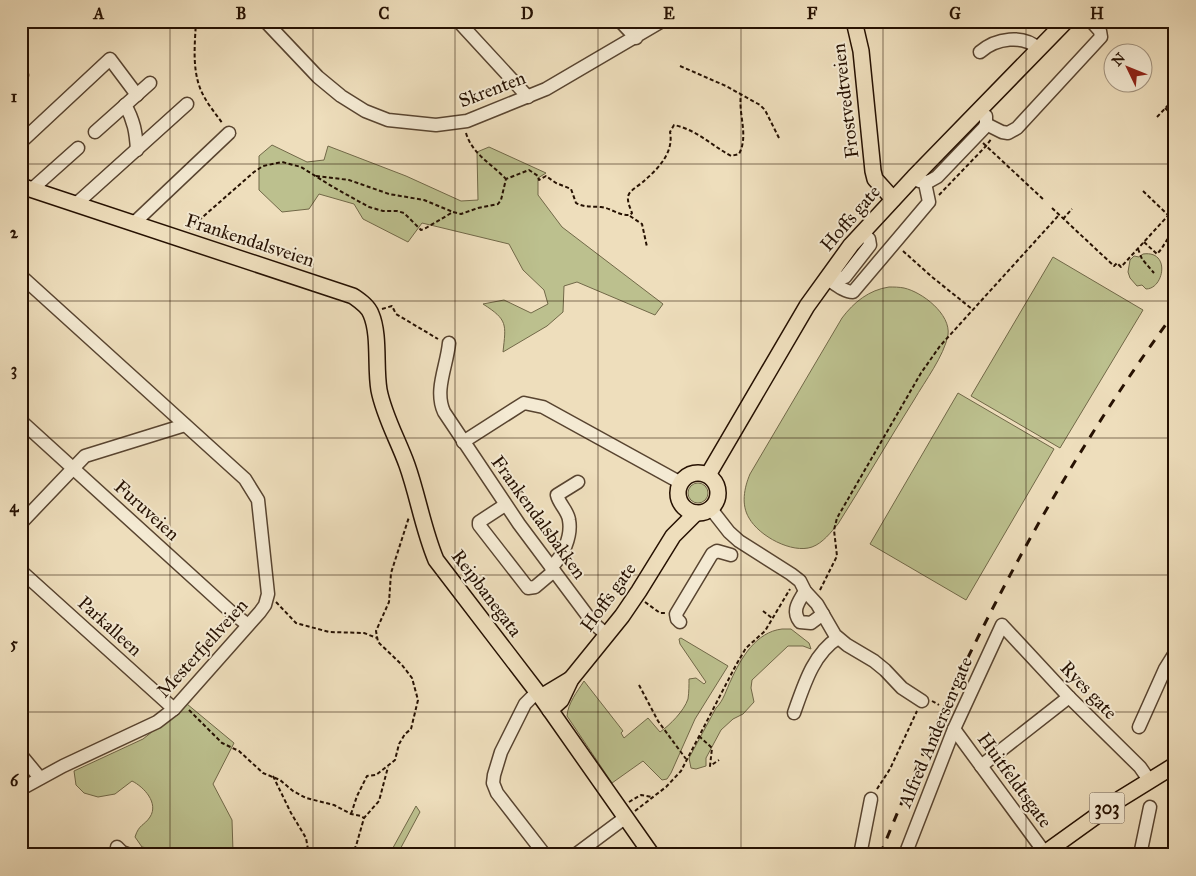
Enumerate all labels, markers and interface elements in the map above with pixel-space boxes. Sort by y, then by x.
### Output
text: A [93,4,105,23]
text: B [236,4,246,23]
text: C [379,4,390,23]
text: D [521,4,534,23]
text: E [663,4,675,23]
text: F [807,4,818,23]
text: G [949,4,961,23]
text: H [1090,4,1104,23]
street label: Frostvedtveien [827,42,863,160]
north arrow [1104,42,1154,92]
text: N [1109,49,1129,70]
street label: Skrenten [455,66,529,112]
text: 1 [11,87,18,106]
street label: Hoffs gate [815,180,886,256]
street label: Frankendalsveien [183,208,317,272]
text: 2 [10,223,19,242]
text: 3 [11,360,17,380]
street label: Frankendalsbakken [487,451,591,583]
street label: Furuveien [110,475,184,545]
text: 4 [10,497,20,517]
street label: Reipbanegata [446,545,528,642]
street label: Hoffs gate [575,558,642,637]
street label: Parkalleen [73,591,147,661]
street label: Mesterfjellveien [152,594,252,702]
text: 5 [10,634,18,653]
street label: Alfred Andersen gate [893,653,978,812]
street label: Ryes gate [1055,656,1122,725]
street label: Huitfeldtsgate [972,728,1057,833]
text: 6 [10,771,19,790]
road number: 303 [1090,792,1124,824]

